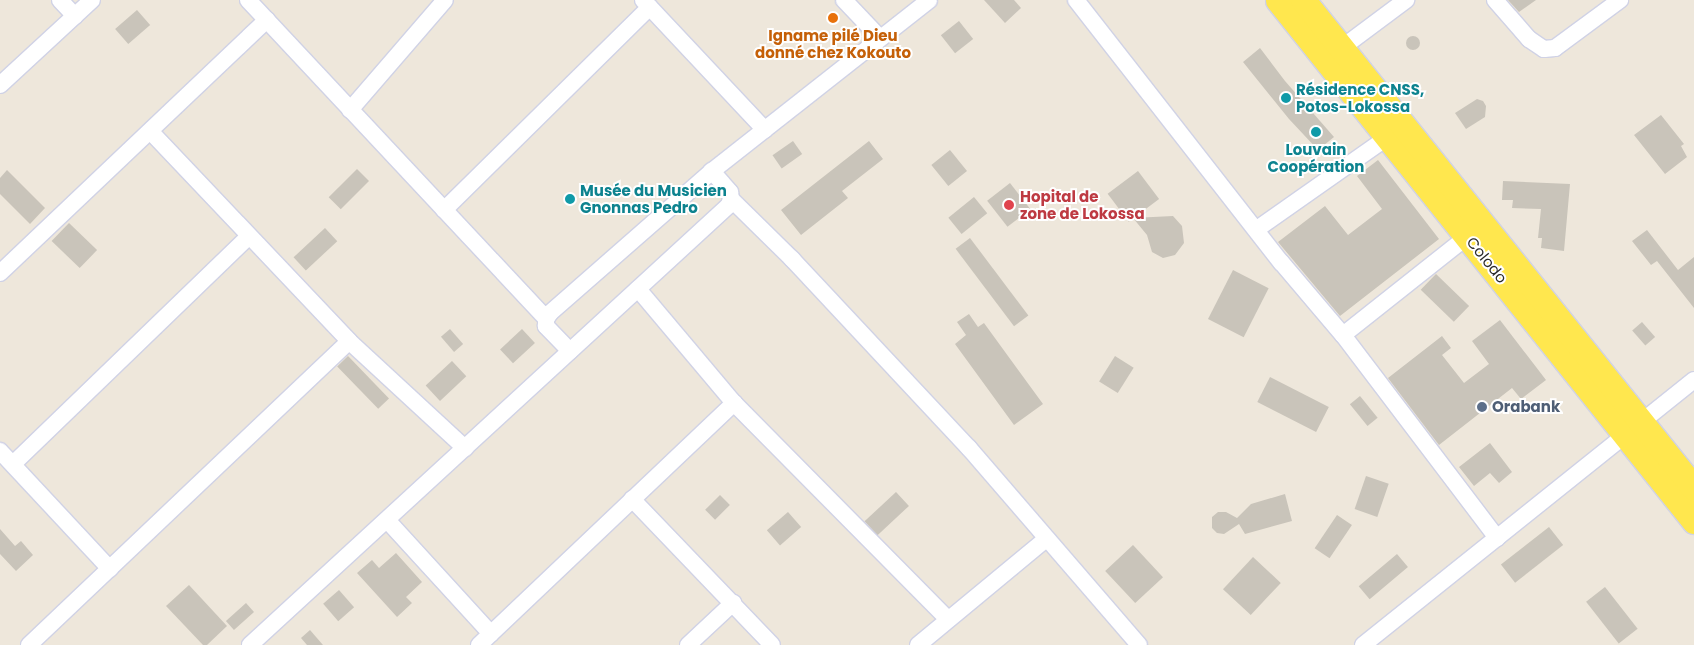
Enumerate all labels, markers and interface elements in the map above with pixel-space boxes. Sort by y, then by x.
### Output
marker: Igname pilé Dieu donné chez Kokouto [827,12,839,24]
place label: Igname pilé Dieu donné chez Kokouto [755,26,911,61]
place label: Résidence CNSS, Potos-Lokossa [1296,80,1424,115]
marker: Résidence CNSS, Potos-Lokossa [1280,92,1292,104]
marker: Louvain Coopération [1310,126,1322,138]
place label: Louvain Coopération [1268,140,1364,175]
place label: Musée du Musicien Gnonnas Pedro [580,181,727,216]
place label: Hopital de zone de Lokossa [1020,187,1145,222]
marker: Musée du Musicien Gnonnas Pedro [564,193,576,205]
marker: Hopital de zone de Lokossa [1002,198,1016,212]
street label: Colodo [1463,233,1511,287]
place label: Orabank [1492,398,1560,416]
marker: Orabank [1476,401,1488,413]

